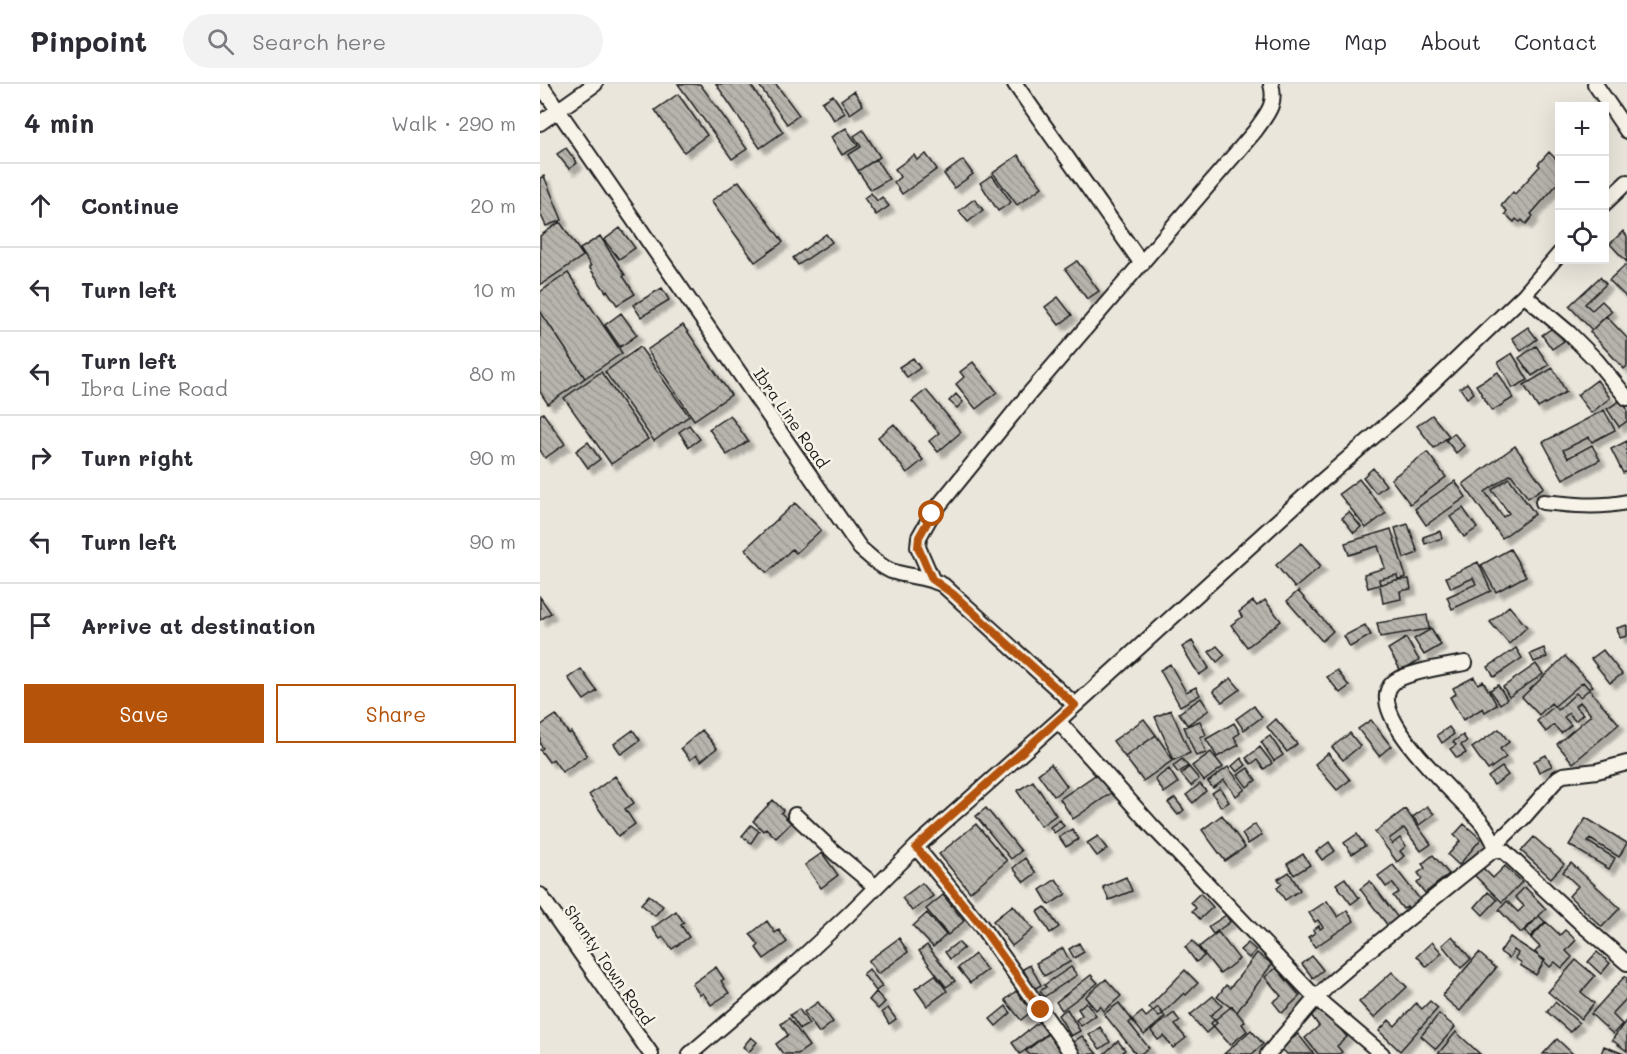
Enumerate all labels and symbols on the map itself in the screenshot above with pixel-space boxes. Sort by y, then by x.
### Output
street label: Ibra Line Road [749,364,834,472]
route start [918,500,944,526]
street label: Shanty Town Road [560,901,659,1029]
route end [1027,996,1053,1022]

